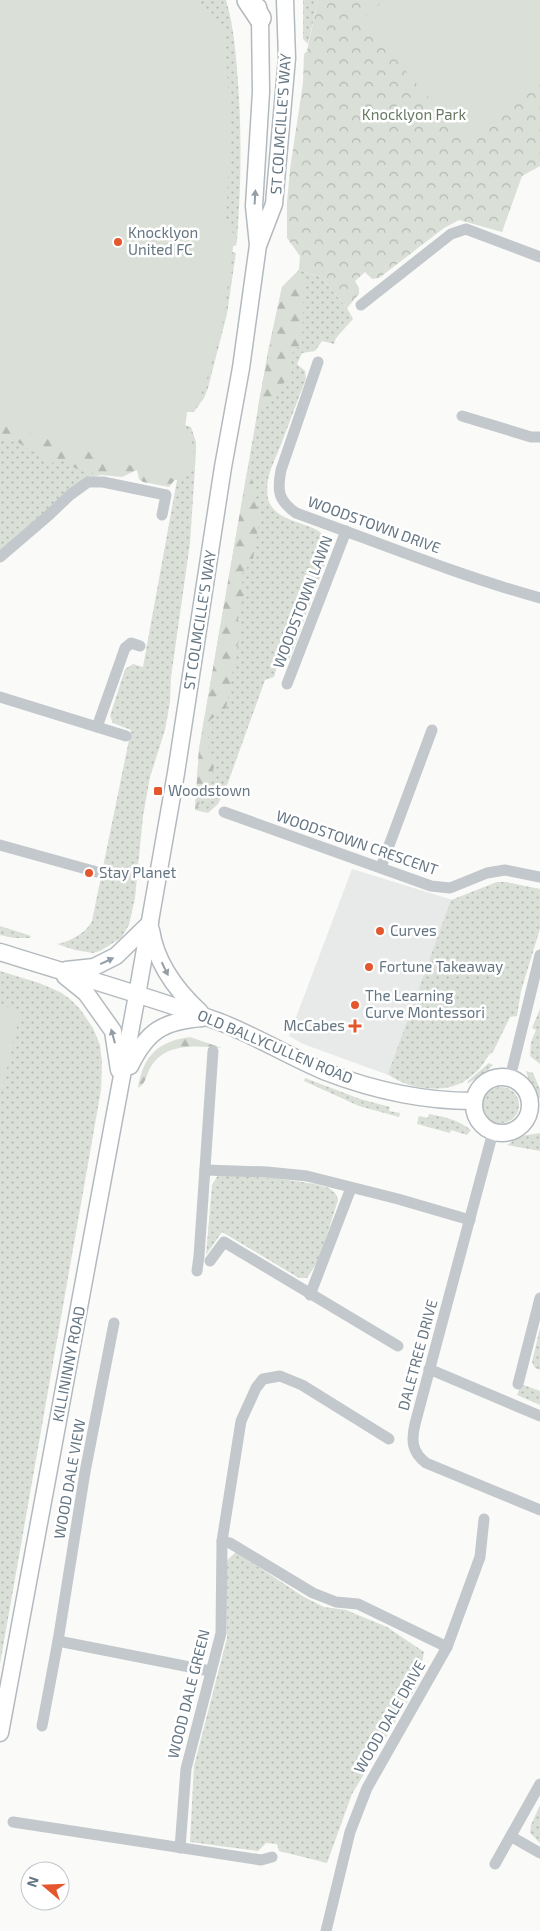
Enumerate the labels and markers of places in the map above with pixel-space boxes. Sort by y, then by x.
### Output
place label: Knocklyon United FC [128,223,198,258]
marker: Knocklyon United FC [112,236,124,248]
place label: Woodstown [168,781,250,799]
marker: Woodstown [152,785,164,797]
place label: Stay Planet [99,863,177,881]
marker: Stay Planet [83,867,95,879]
place label: Curves [390,921,437,939]
marker: Curves [374,925,386,937]
place label: Fortune Takeaway [379,957,503,975]
marker: Fortune Takeaway [363,961,375,973]
place label: The Learning Curve Montessori [365,986,485,1021]
marker: The Learning Curve Montessori [349,999,361,1011]
place label: McCabes [283,1016,345,1034]
marker: McCabes [349,1020,361,1032]

